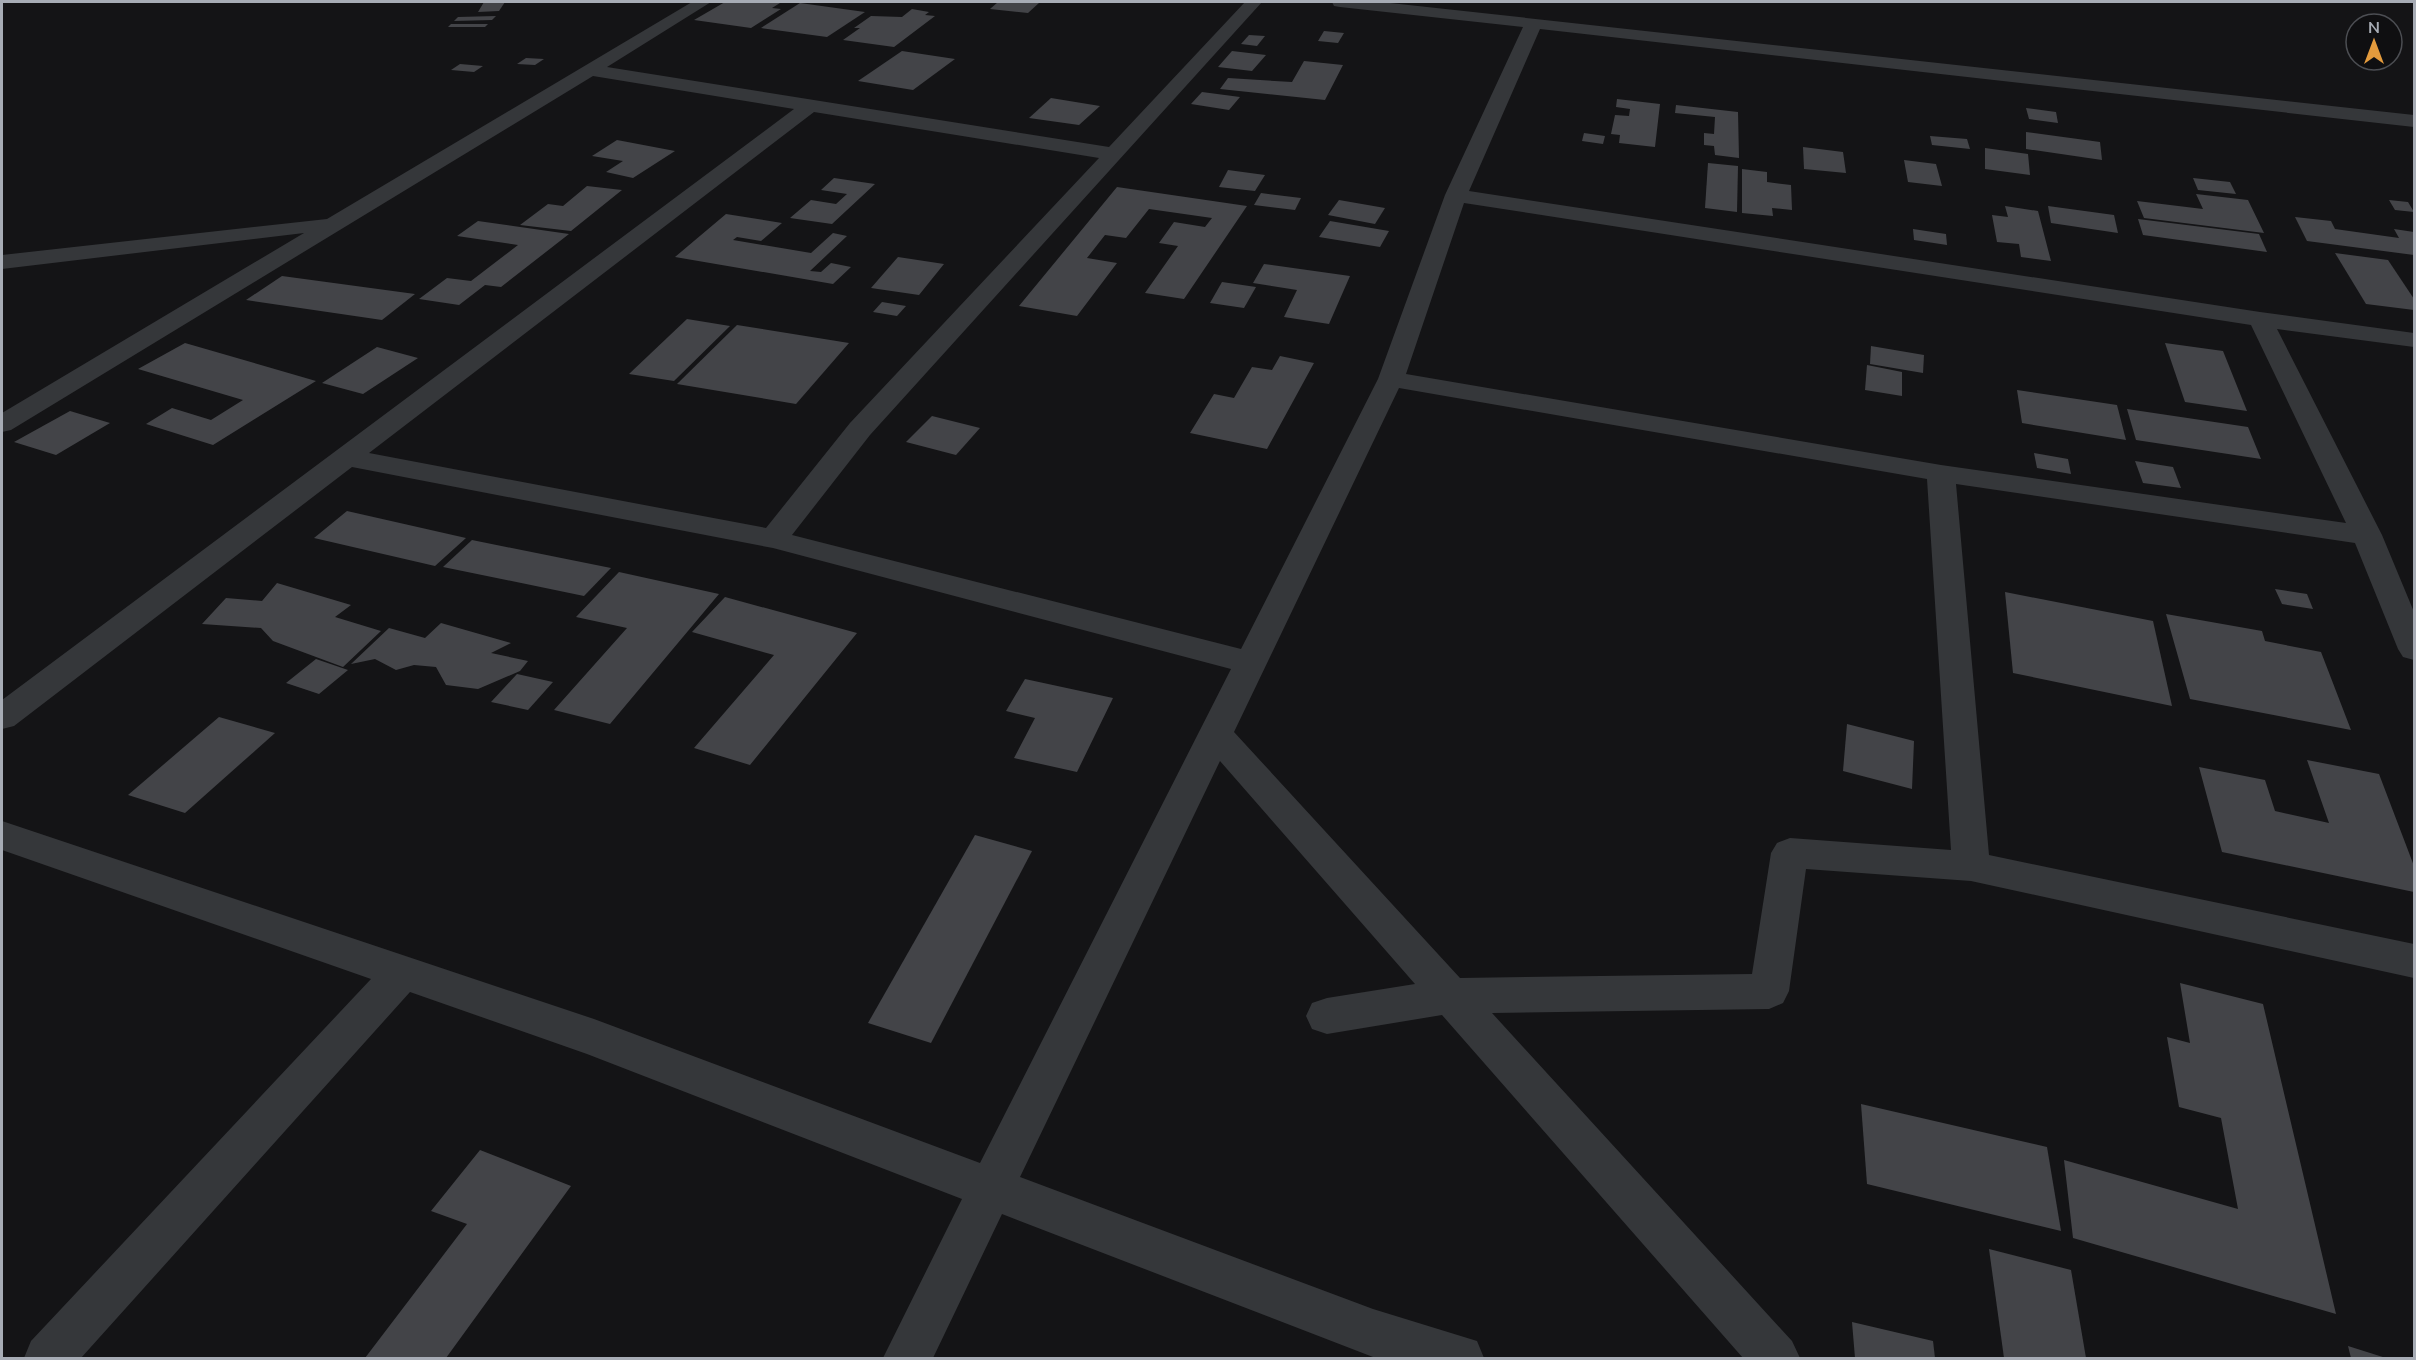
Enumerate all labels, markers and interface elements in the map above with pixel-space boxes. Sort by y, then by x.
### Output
north arrow [2344,12,2404,72]
text: N [2368,17,2380,39]

